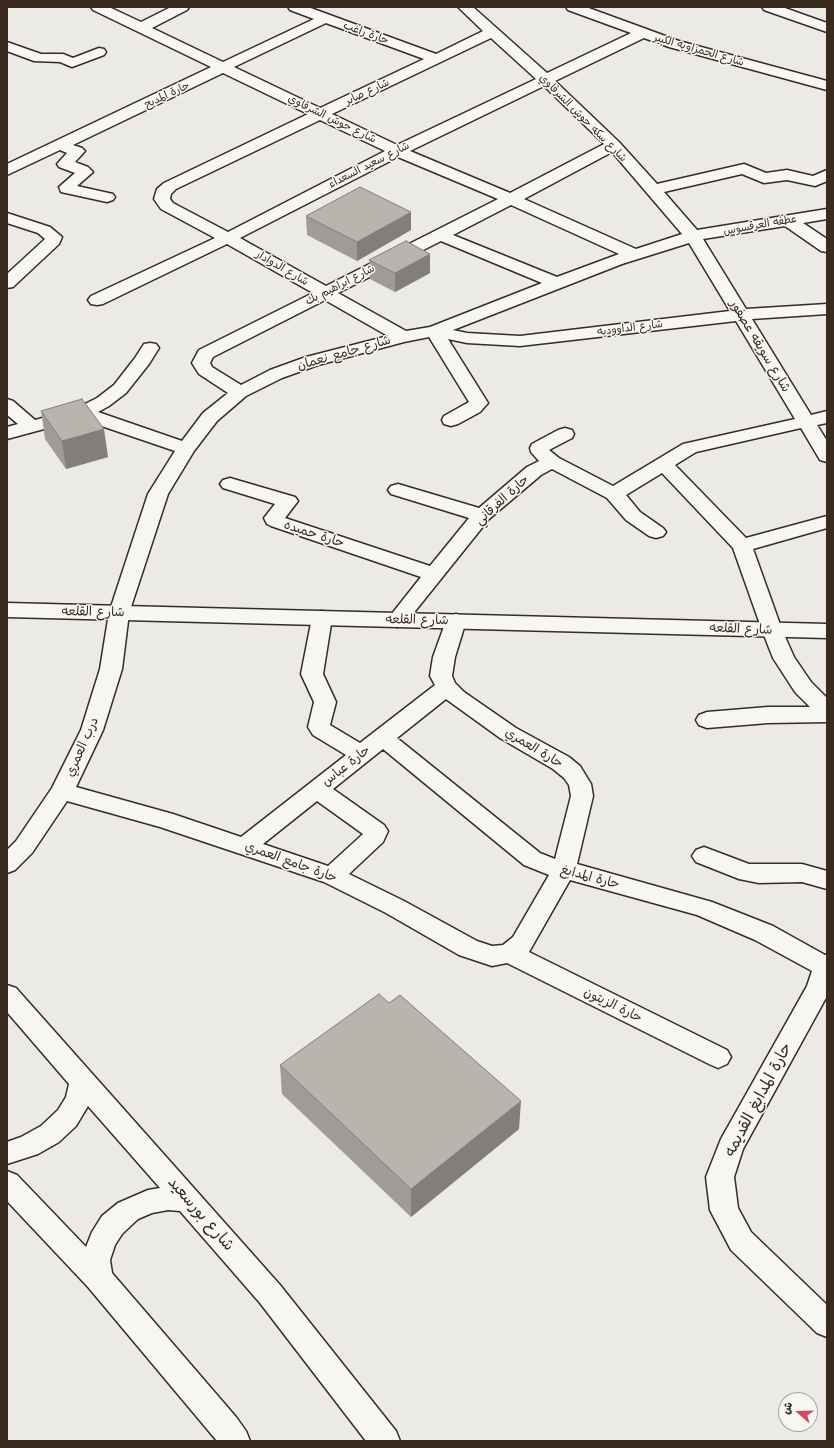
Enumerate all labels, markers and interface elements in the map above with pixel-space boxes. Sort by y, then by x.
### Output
street label: حارة راغب [342,19,390,47]
street label: شارع الحمزاويه الكبير [652,31,746,69]
street label: شارع سكه حوش الشرقاوي [536,71,630,165]
street label: شارع صابر [343,76,391,108]
street label: حارة المديح [142,79,192,111]
street label: شارع حوش الشرقاوي [286,92,378,146]
street label: شارع سعيد السعداء [326,139,412,191]
street label: عطفه العرقسوس [722,212,798,238]
street label: شارع الدوادار [253,248,311,288]
street label: شارع ابراهيم بك [303,262,377,308]
street label: شارع سويقه عصفور [726,297,794,395]
street label: شارع الداووديه [596,317,664,339]
street label: شارع جامع نعمان [295,332,393,374]
street label: حارة الفرقاني [472,472,532,528]
street label: حارة حميده [282,517,346,551]
street label: شارع القلعه [61,604,125,620]
street label: شارع القلعه [385,612,449,628]
street label: شارع القلعه [709,620,773,638]
street label: درب العمري [62,715,102,779]
street label: حارة العمري [502,725,566,771]
street label: حارة عباس [319,742,373,790]
street label: حارة جامع العمري [243,838,339,886]
street label: حارة المدابغ [559,862,621,892]
street label: حارة الزيتون [581,984,645,1026]
street label: حارة المدابغ القديمه [720,1040,796,1160]
street label: شارع بورسعيد [164,1173,238,1255]
north arrow [778,1392,818,1432]
text: ش [779,1400,795,1416]

